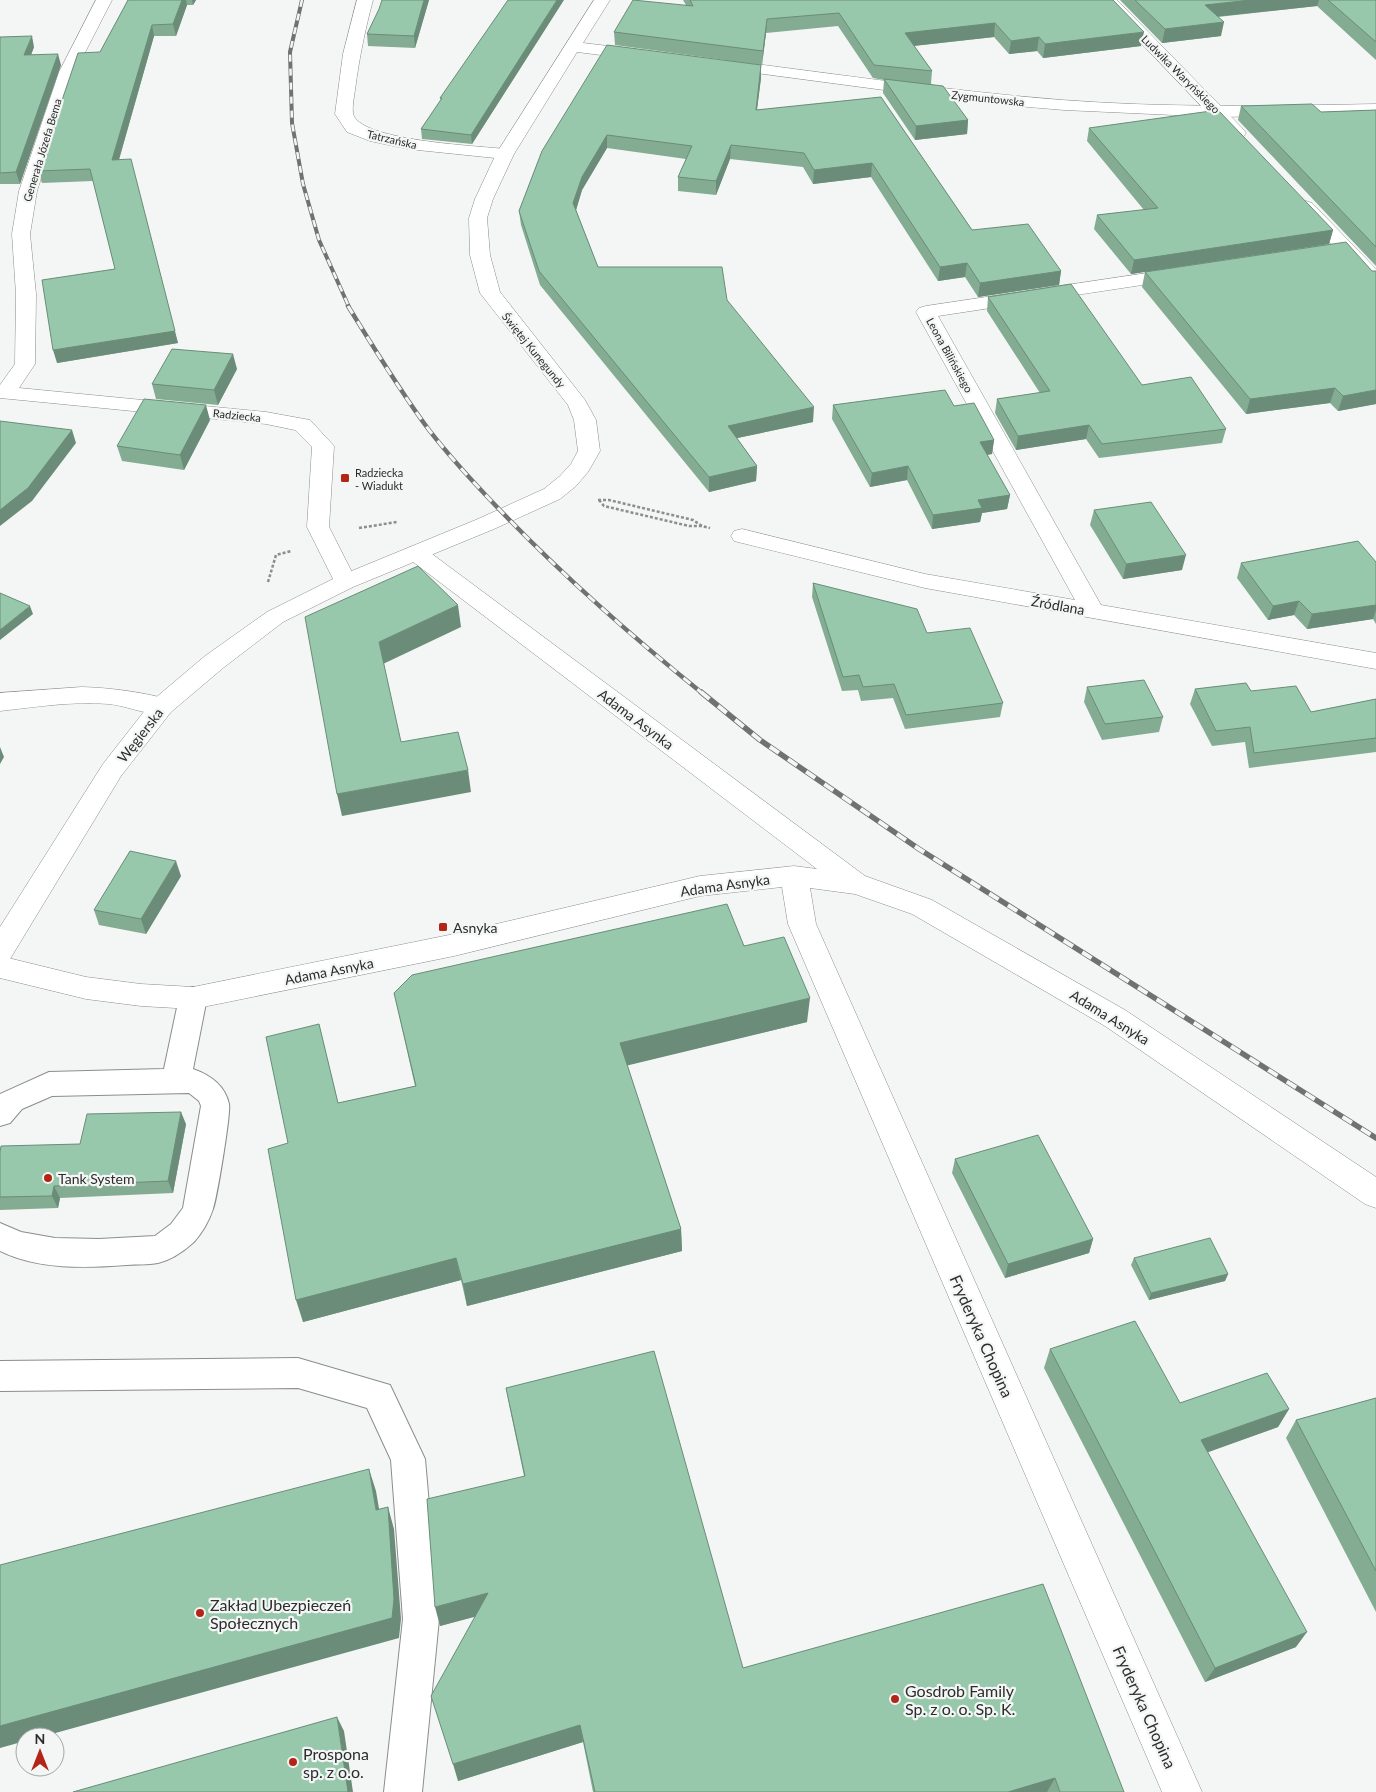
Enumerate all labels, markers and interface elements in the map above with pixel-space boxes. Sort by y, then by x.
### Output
street label: Ludwika Waryńskiego [1139,32,1223,116]
street label: Zygmuntowska [951,88,1025,108]
street label: Generała Józefa Bema [20,97,64,203]
street label: Tatrzańska [366,127,418,151]
street label: Świętej Kunegundy [500,310,568,390]
street label: Leona Bilińskiego [924,315,976,395]
street label: Radziecka [212,406,262,424]
place label: Radziecka - Wiadukt [355,466,403,492]
marker: Radziecka - Wiadukt [339,472,351,484]
street label: Źródlana [1030,592,1086,618]
street label: Adama Asynka [595,685,677,753]
street label: Węgierska [113,704,167,766]
street label: Adama Asnyka [679,870,771,900]
place label: Asnyka [453,919,498,936]
marker: Asnyka [437,921,449,933]
street label: Adama Asnyka [283,954,375,988]
street label: Adama Asnyka [1067,986,1153,1048]
place label: Tank System [58,1170,134,1187]
marker: Tank System [42,1172,54,1184]
street label: Fryderyka Chopina [946,1272,1018,1400]
place label: Zakład Ubezpieczeń Społecznych [210,1595,351,1632]
marker: Zakład Ubezpieczeń Społecznych [194,1607,206,1619]
street label: Fryderyka Chopina [1109,1643,1181,1771]
place label: Gosdrob Family Sp. z o. o. Sp. K. [905,1681,1015,1718]
marker: Gosdrob Family Sp. z o. o. Sp. K. [889,1693,901,1705]
north arrow [15,1727,65,1777]
text: N [35,1730,45,1747]
place label: Prospona sp. z o.o. [303,1744,369,1781]
marker: Prospona sp. z o.o. [287,1756,299,1768]

